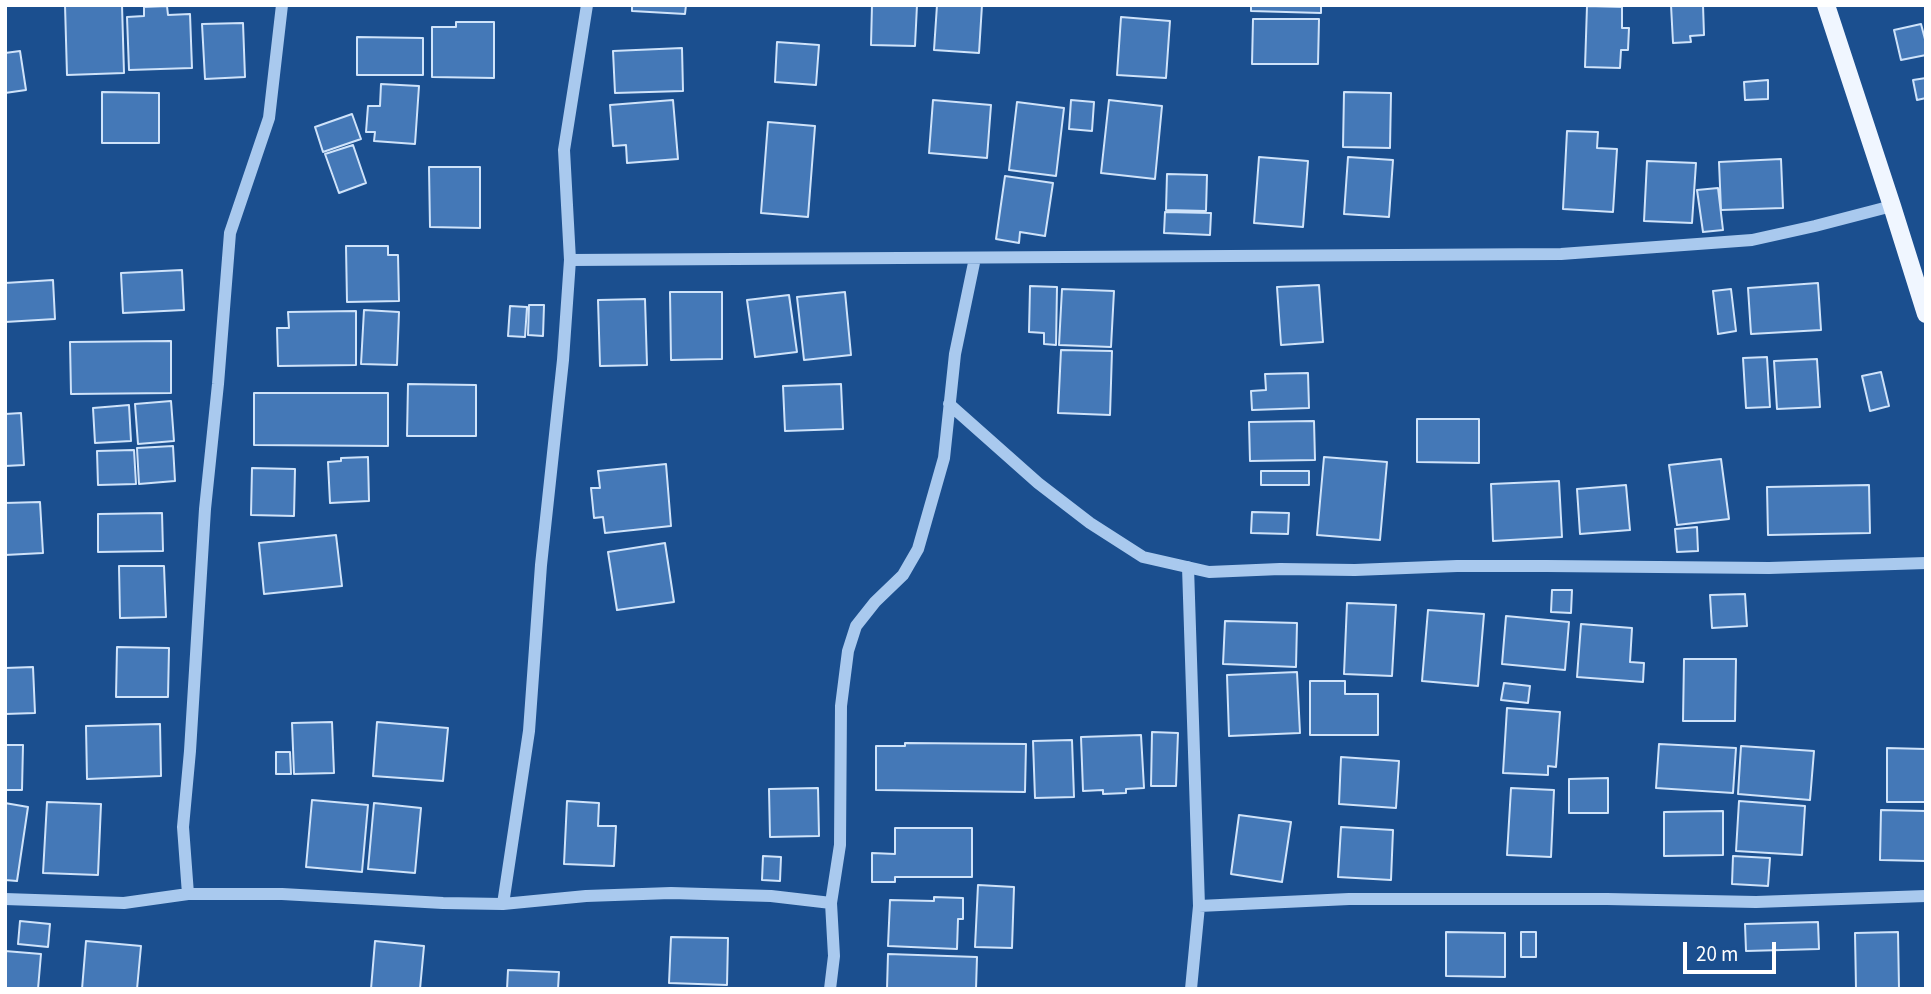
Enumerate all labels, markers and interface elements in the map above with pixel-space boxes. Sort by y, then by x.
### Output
scale bar [1686,928,1779,972]
text: 20 m [1696,939,1738,969]

